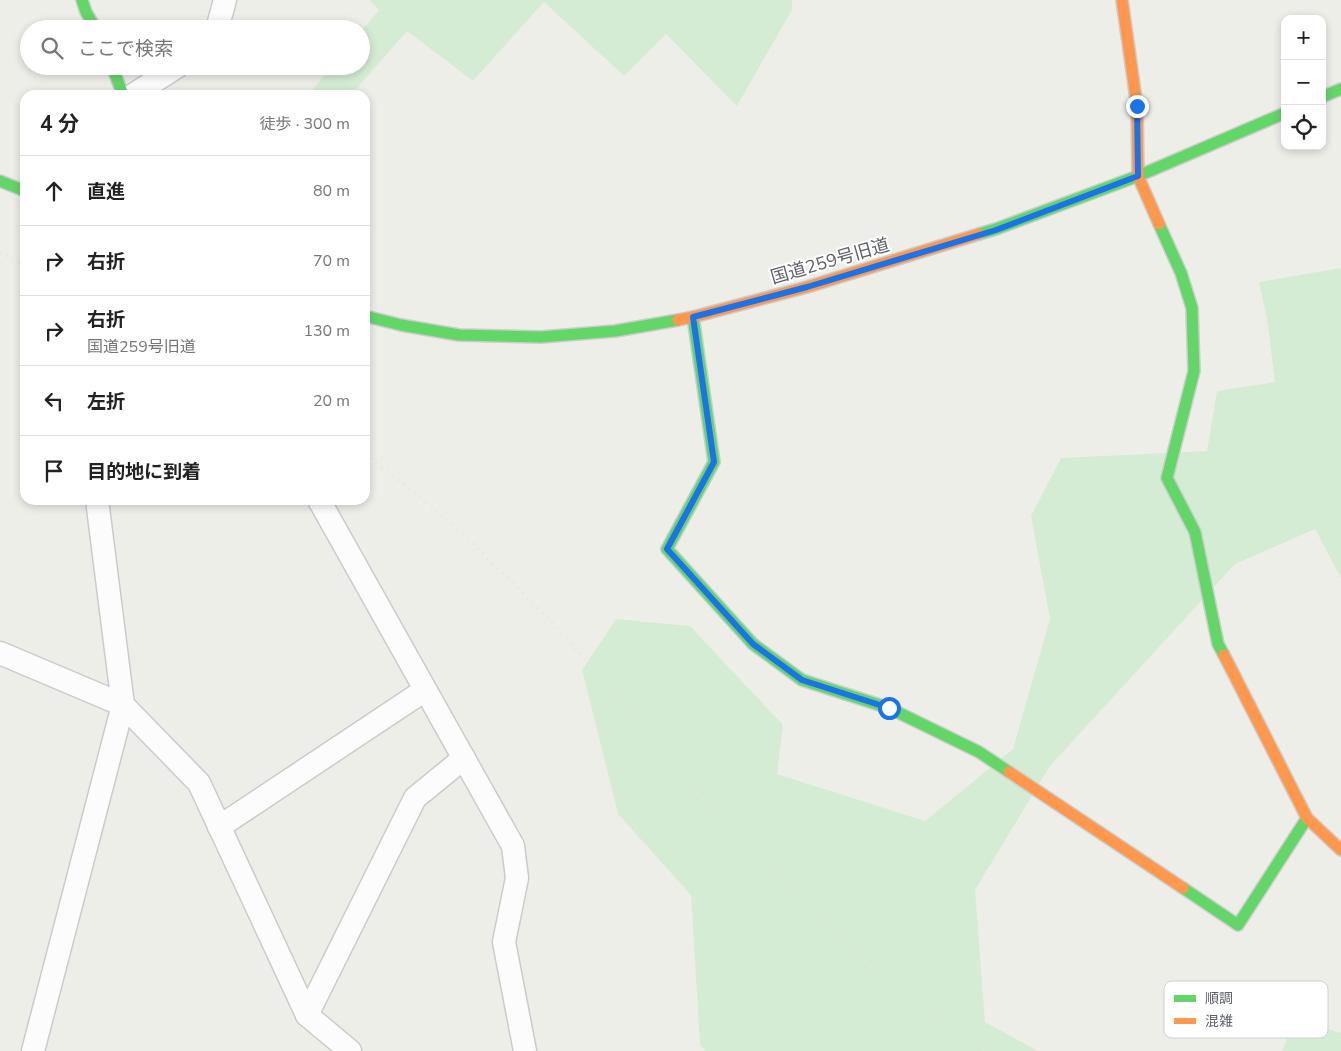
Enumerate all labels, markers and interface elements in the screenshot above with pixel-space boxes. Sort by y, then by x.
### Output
map controls [1281,15,1326,150]
button: + [1281,15,1326,60]
search box [20,20,370,75]
icon: search [38,34,66,62]
text: ここで検索 [78,36,173,62]
button: − [1281,60,1326,105]
route end [1126,95,1149,118]
button: locate [1281,105,1326,150]
text: 4 分 [40,110,79,138]
text: 徒歩 · 300 m [260,113,350,135]
icon: ahead [40,177,68,205]
text: 直進 [87,179,125,205]
text: 80 m [313,180,350,202]
street label: 国道259号旧道 [768,233,892,289]
icon: right [40,247,68,275]
text: 右折 [87,249,125,275]
text: 70 m [313,250,350,272]
text: 右折 [87,307,125,333]
icon: right [40,317,68,345]
text: 130 m [303,320,350,342]
text: 国道259号旧道 [87,336,196,358]
icon: left [40,387,68,415]
text: 左折 [87,389,125,415]
text: 20 m [313,390,350,412]
icon: arrive [40,457,68,485]
text: 目的地に到着 [87,459,201,485]
route start [878,697,901,720]
legend [1164,981,1328,1038]
text: 順調 [1205,989,1233,1008]
text: 混雑 [1205,1012,1233,1031]

